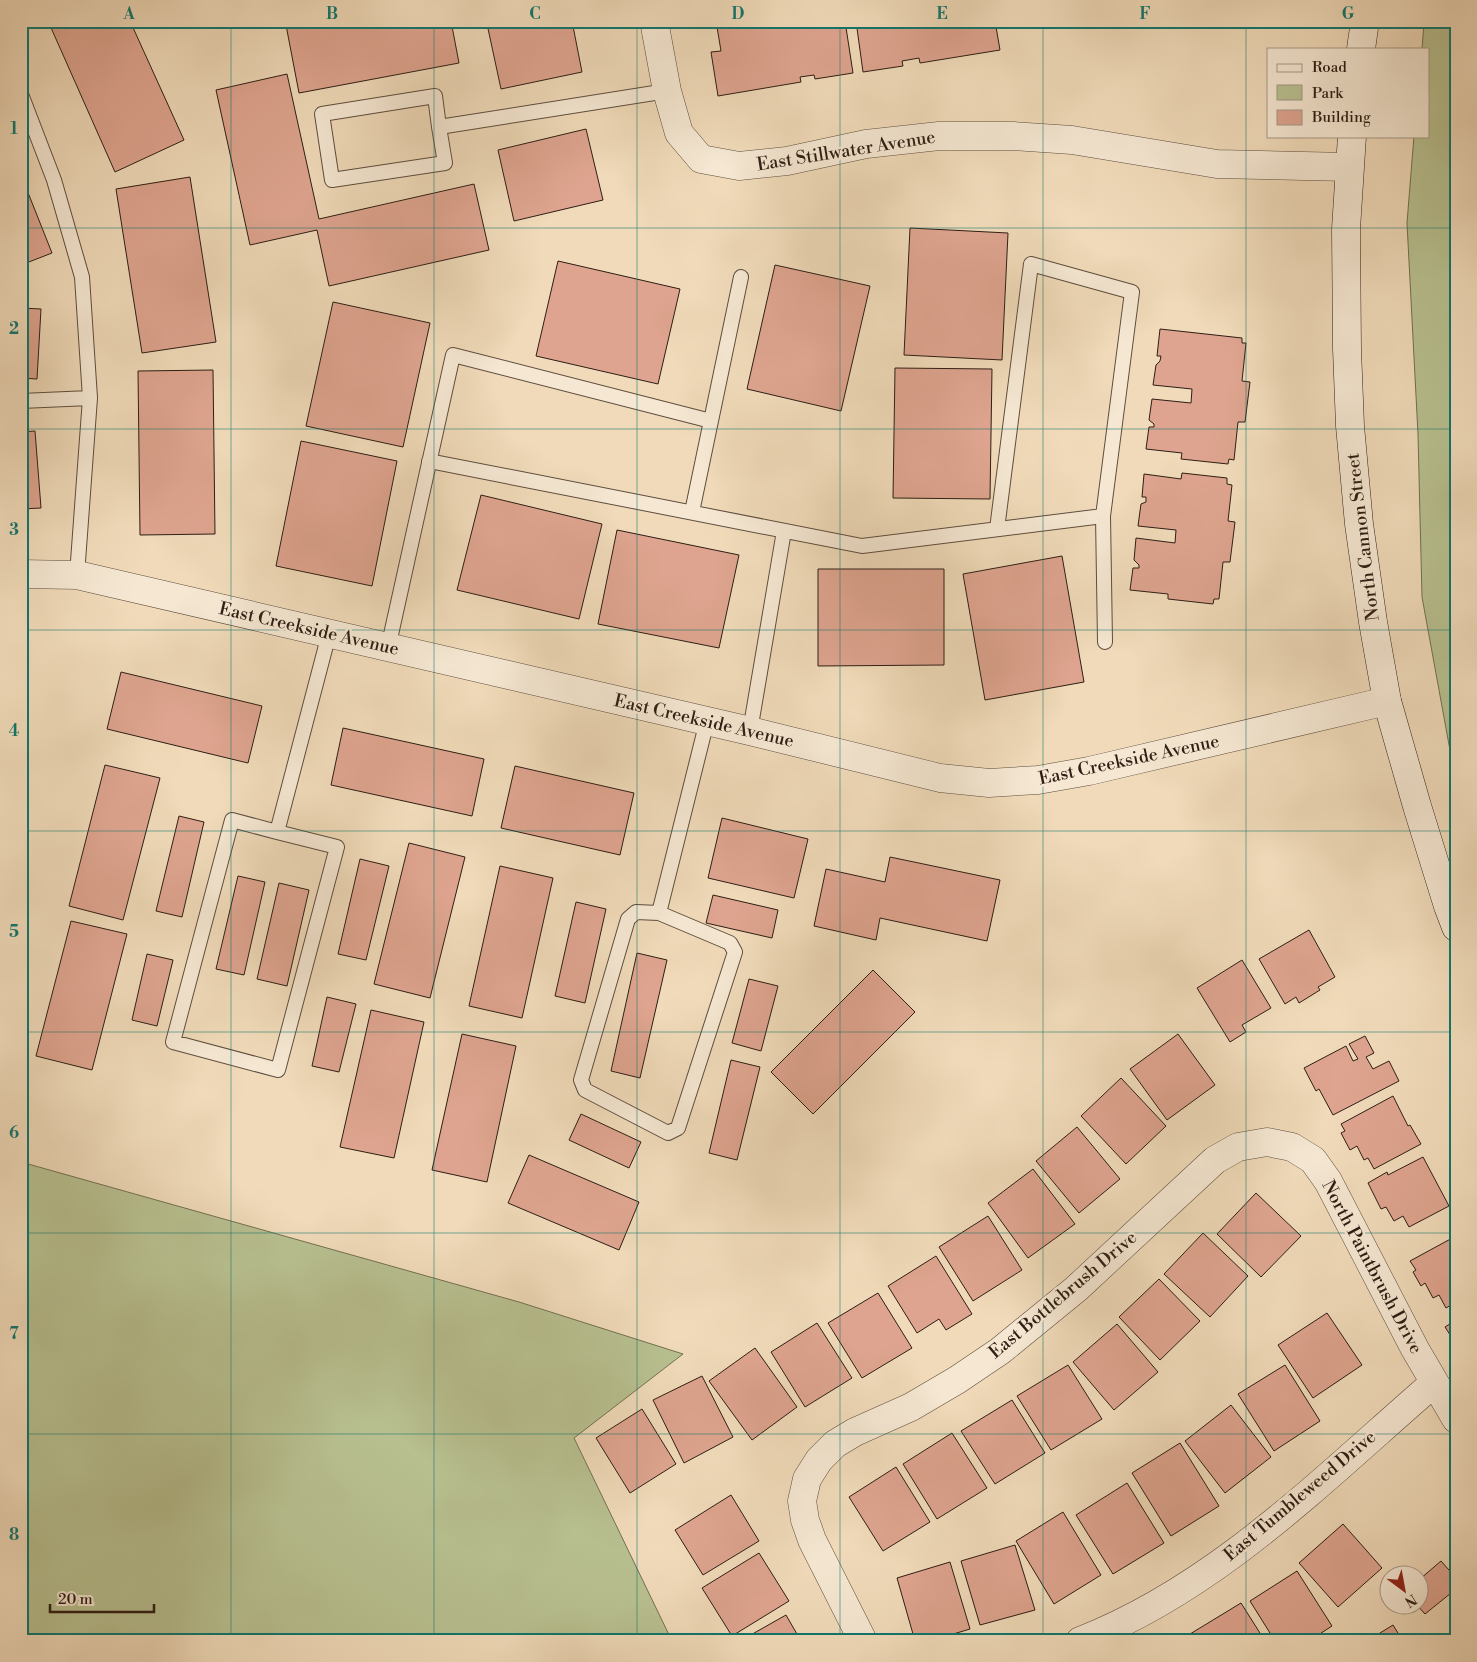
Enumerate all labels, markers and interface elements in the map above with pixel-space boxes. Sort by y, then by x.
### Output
text: A [122,4,135,24]
text: B [326,4,338,24]
text: C [529,4,541,24]
text: D [732,4,745,24]
text: E [936,4,948,24]
text: F [1139,4,1151,24]
text: G [1342,4,1355,24]
legend [1267,48,1430,138]
text: Road [1312,58,1347,77]
text: Park [1312,84,1344,103]
text: Building [1311,108,1371,127]
text: 1 [10,119,18,139]
street label: East Stillwater Avenue [755,126,937,176]
text: 2 [9,319,19,339]
street label: North Cannon Street [1341,451,1385,622]
text: 3 [9,520,19,540]
street label: East Creekside Avenue [217,597,401,661]
street label: East Creekside Avenue [612,689,796,753]
text: 4 [9,721,20,741]
street label: East Creekside Avenue [1037,730,1221,790]
text: 5 [9,922,19,942]
text: 6 [9,1123,19,1143]
street label: North Paintbrush Drive [1316,1176,1428,1358]
street label: East Bottlebrush Drive [984,1226,1142,1364]
text: 7 [9,1324,19,1344]
street label: East Tumbleweed Drive [1219,1426,1381,1566]
text: 8 [9,1525,19,1545]
north arrow [1380,1564,1430,1614]
scale bar [50,1582,154,1614]
text: 20 m [58,1590,93,1609]
text: N [1401,1590,1420,1611]

